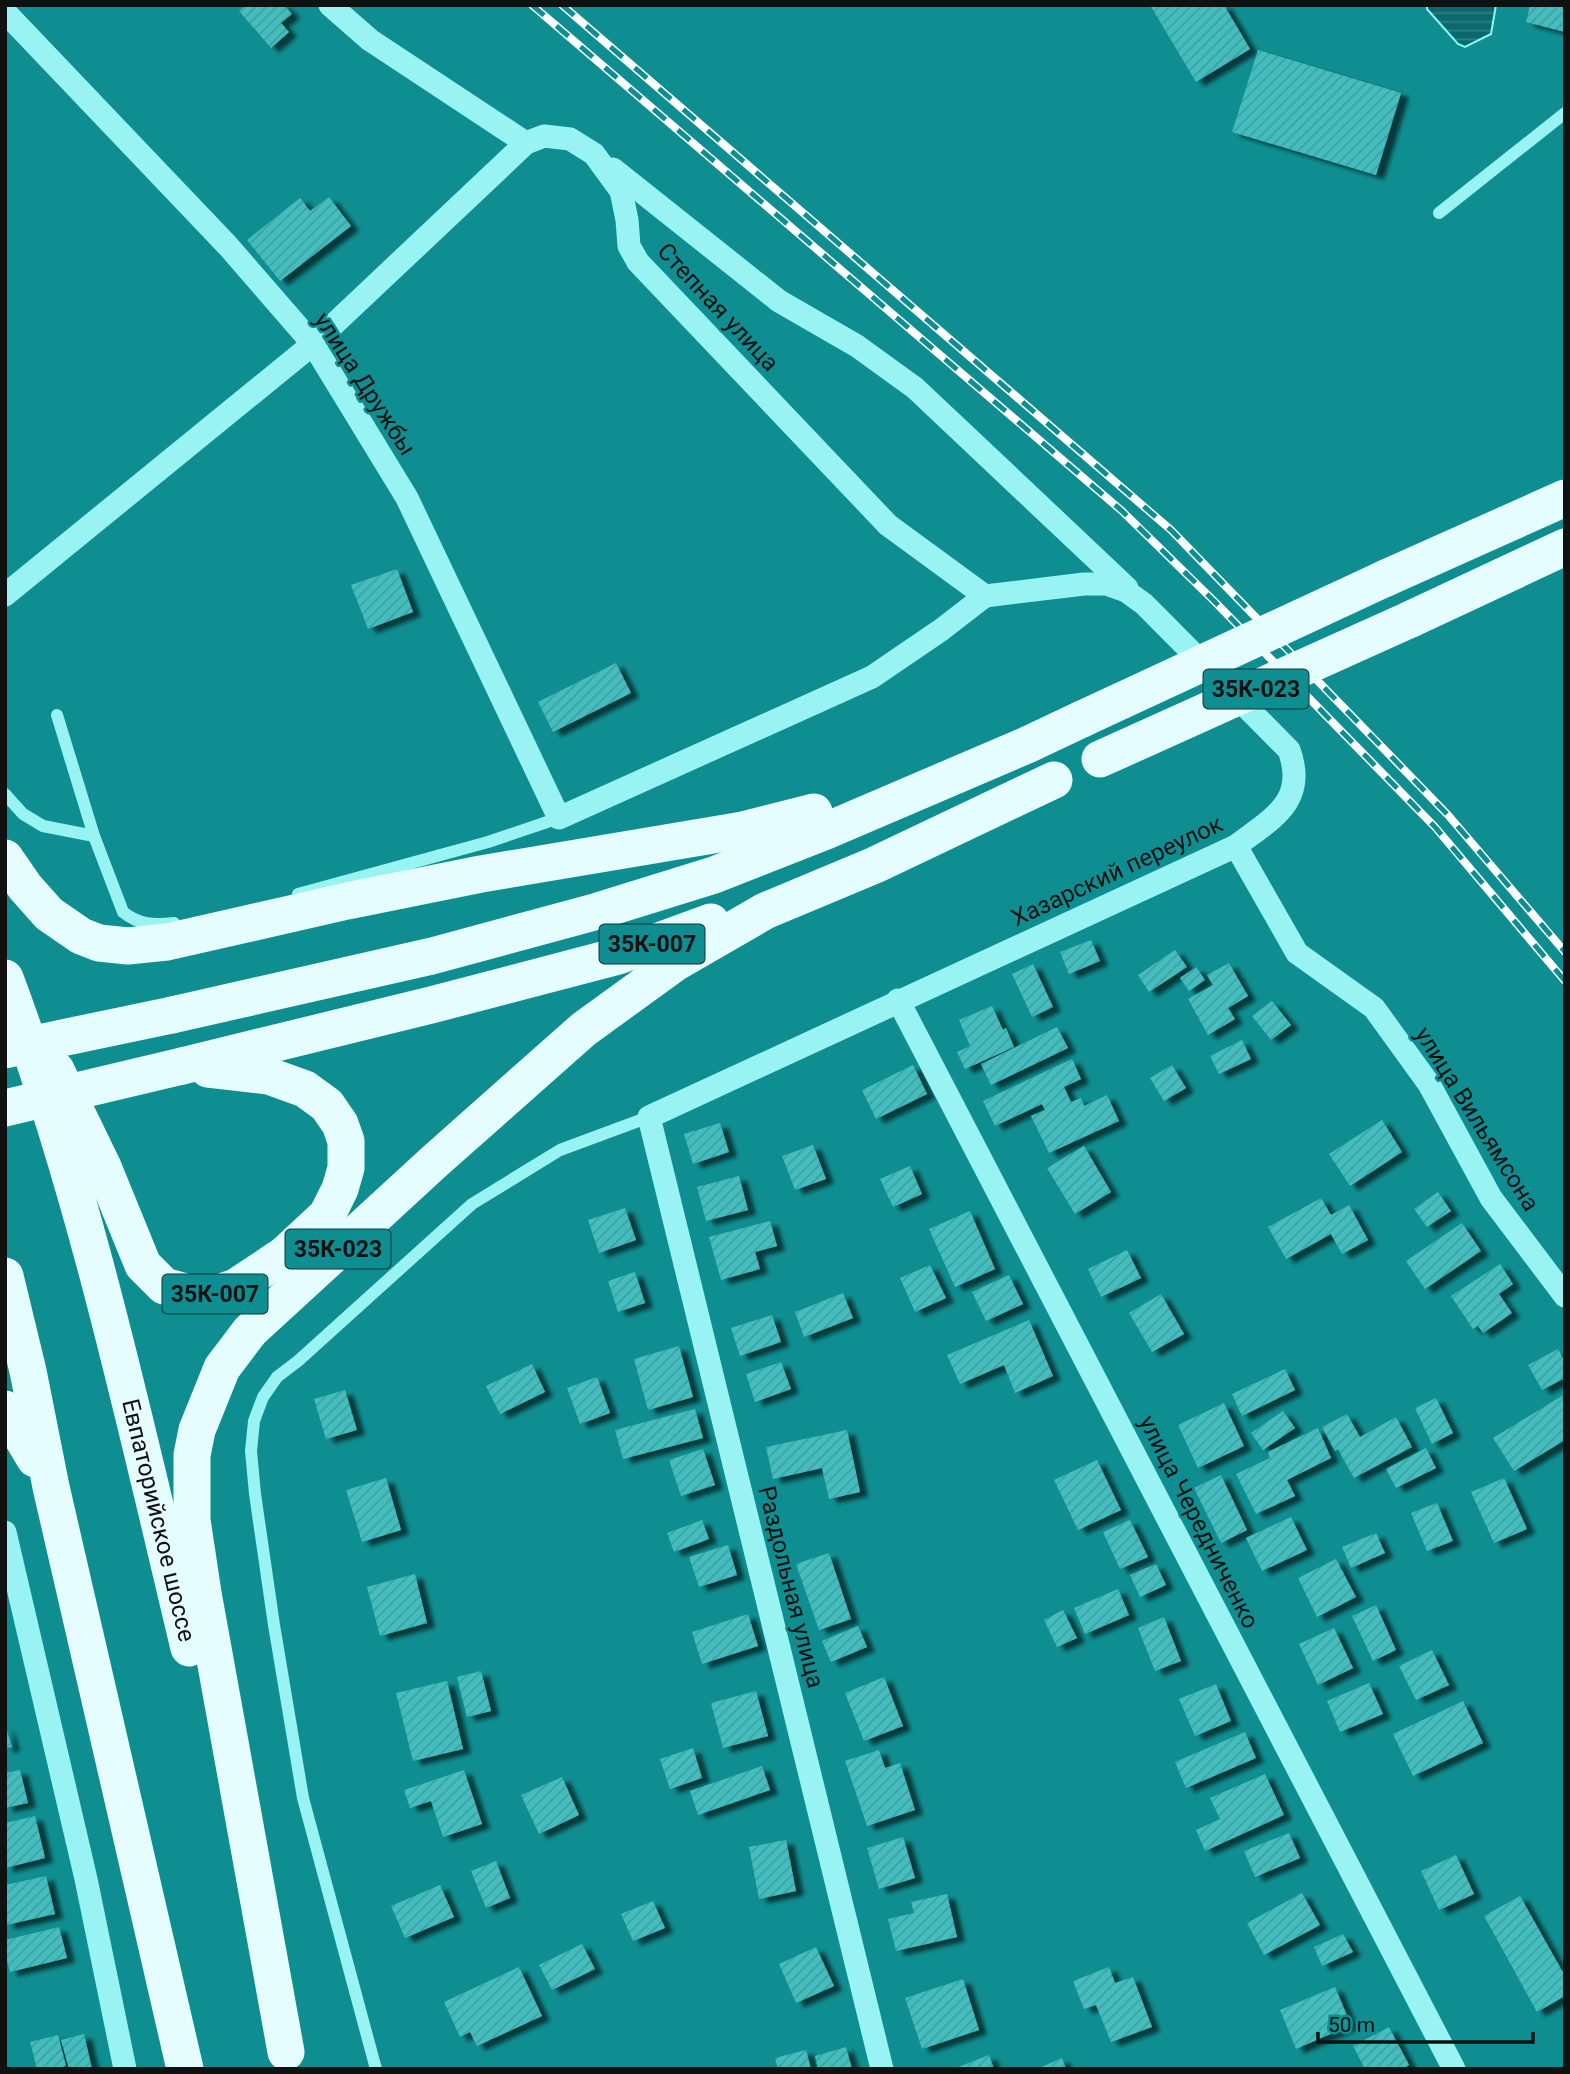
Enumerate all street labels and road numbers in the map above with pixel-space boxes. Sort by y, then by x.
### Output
street label: Степная улица [652,237,784,377]
street label: улица Дружбы [308,307,422,461]
road number: 35К-023 [1204,670,1308,708]
street label: Хазарский переулок [1007,810,1227,932]
road number: 35К-007 [600,925,704,964]
street label: улица Вильямсона [1409,1022,1545,1216]
road number: 35К-023 [286,1230,390,1268]
road number: 35К-007 [162,1274,268,1314]
street label: Евпаторийское шоссе [116,1396,201,1645]
street label: улица Чередниченко [1133,1411,1265,1633]
street label: Раздольная улица [752,1483,830,1691]

